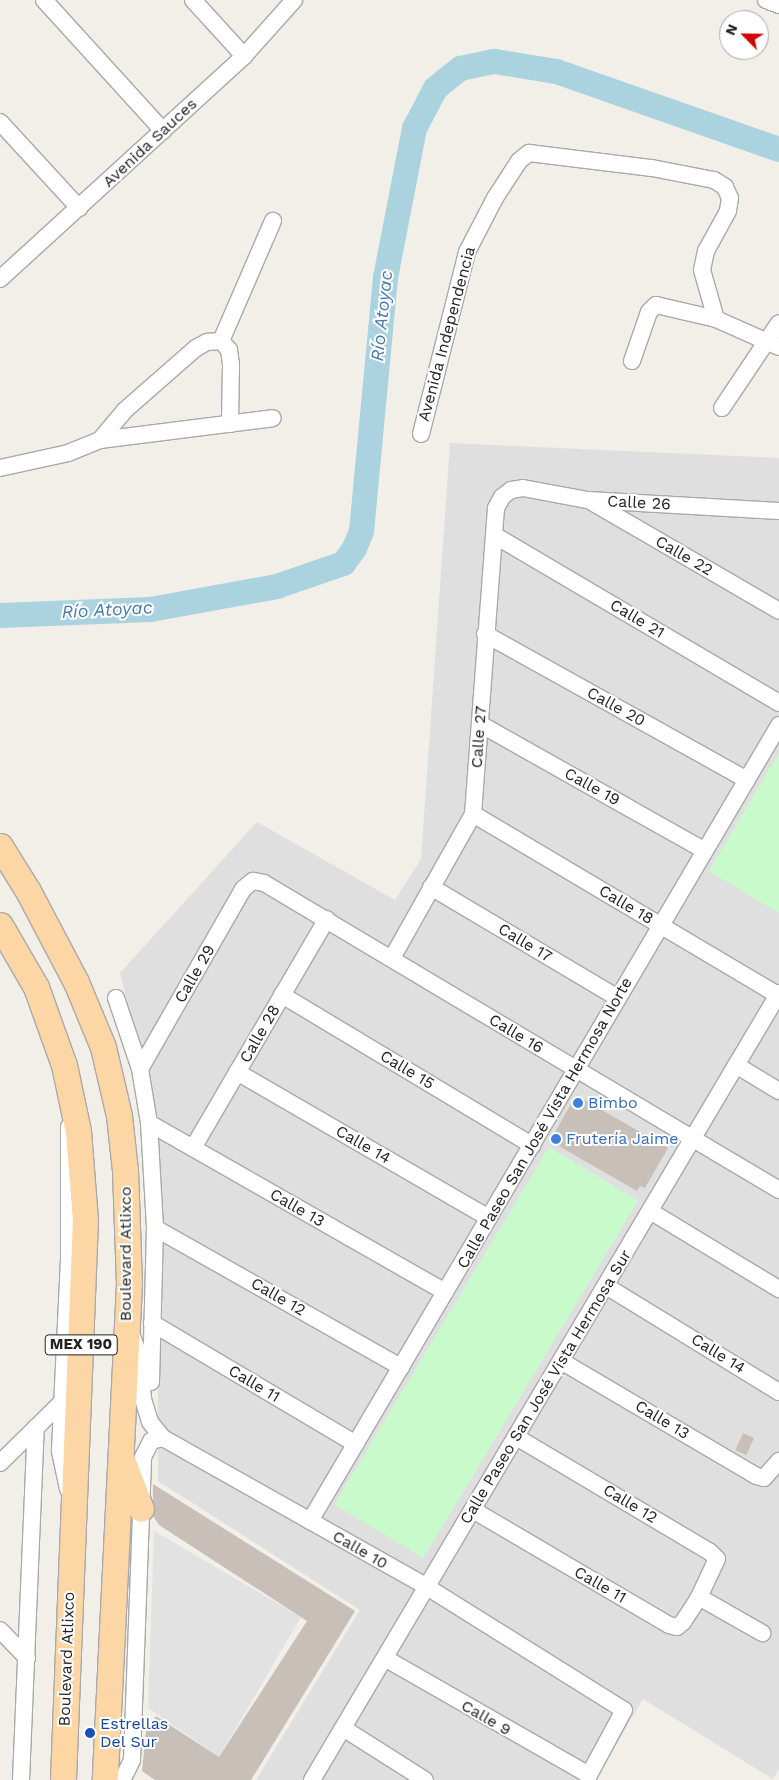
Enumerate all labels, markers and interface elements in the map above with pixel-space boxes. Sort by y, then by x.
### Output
north arrow [719,10,769,60]
text: N [722,22,741,37]
street label: Avenida Sauces [99,94,201,192]
street label: Avenida Independencia [414,244,480,424]
water label: Río Atoyac [366,269,398,363]
street label: Calle 26 [607,492,671,514]
street label: Calle 22 [652,532,716,580]
street label: Calle 21 [606,595,668,643]
water label: Río Atoyac [61,597,153,623]
street label: Calle 20 [583,683,649,731]
street label: Calle 27 [467,705,491,769]
street label: Calle 19 [561,764,623,810]
street label: Calle 18 [595,881,657,929]
street label: Calle 17 [494,919,556,967]
street label: Calle 29 [171,942,219,1006]
street label: Calle Paseo San José Vista Hermosa Norte [453,973,637,1273]
street label: Calle 28 [236,1002,284,1066]
street label: Calle 16 [485,1010,547,1058]
street label: Calle 15 [376,1046,438,1094]
place label: Bimbo [588,1093,638,1113]
marker: Bimbo [572,1097,584,1109]
street label: Calle 14 [332,1122,394,1168]
place label: Frutería Jaime [566,1129,679,1149]
marker: Frutería Jaime [550,1133,562,1145]
street label: Calle 13 [266,1185,328,1231]
street label: Boulevard Atlixco [116,1186,136,1322]
street label: Calle Paseo San José Vista Hermosa Sur [456,1246,636,1528]
street label: Calle 12 [247,1274,309,1320]
street label: Calle 14 [687,1330,749,1378]
road number: MEX 190 [44,1332,118,1358]
street label: Calle 11 [225,1361,283,1407]
street label: Calle 13 [631,1396,693,1444]
street label: Calle 12 [599,1480,661,1528]
street label: Calle 10 [329,1527,391,1573]
street label: Calle 11 [571,1562,629,1608]
street label: Boulevard Atlixco [55,1591,79,1727]
street label: Calle 9 [458,1696,514,1740]
place label: Estrellas Del Sur [100,1714,168,1752]
marker: Estrellas Del Sur [84,1727,96,1739]

